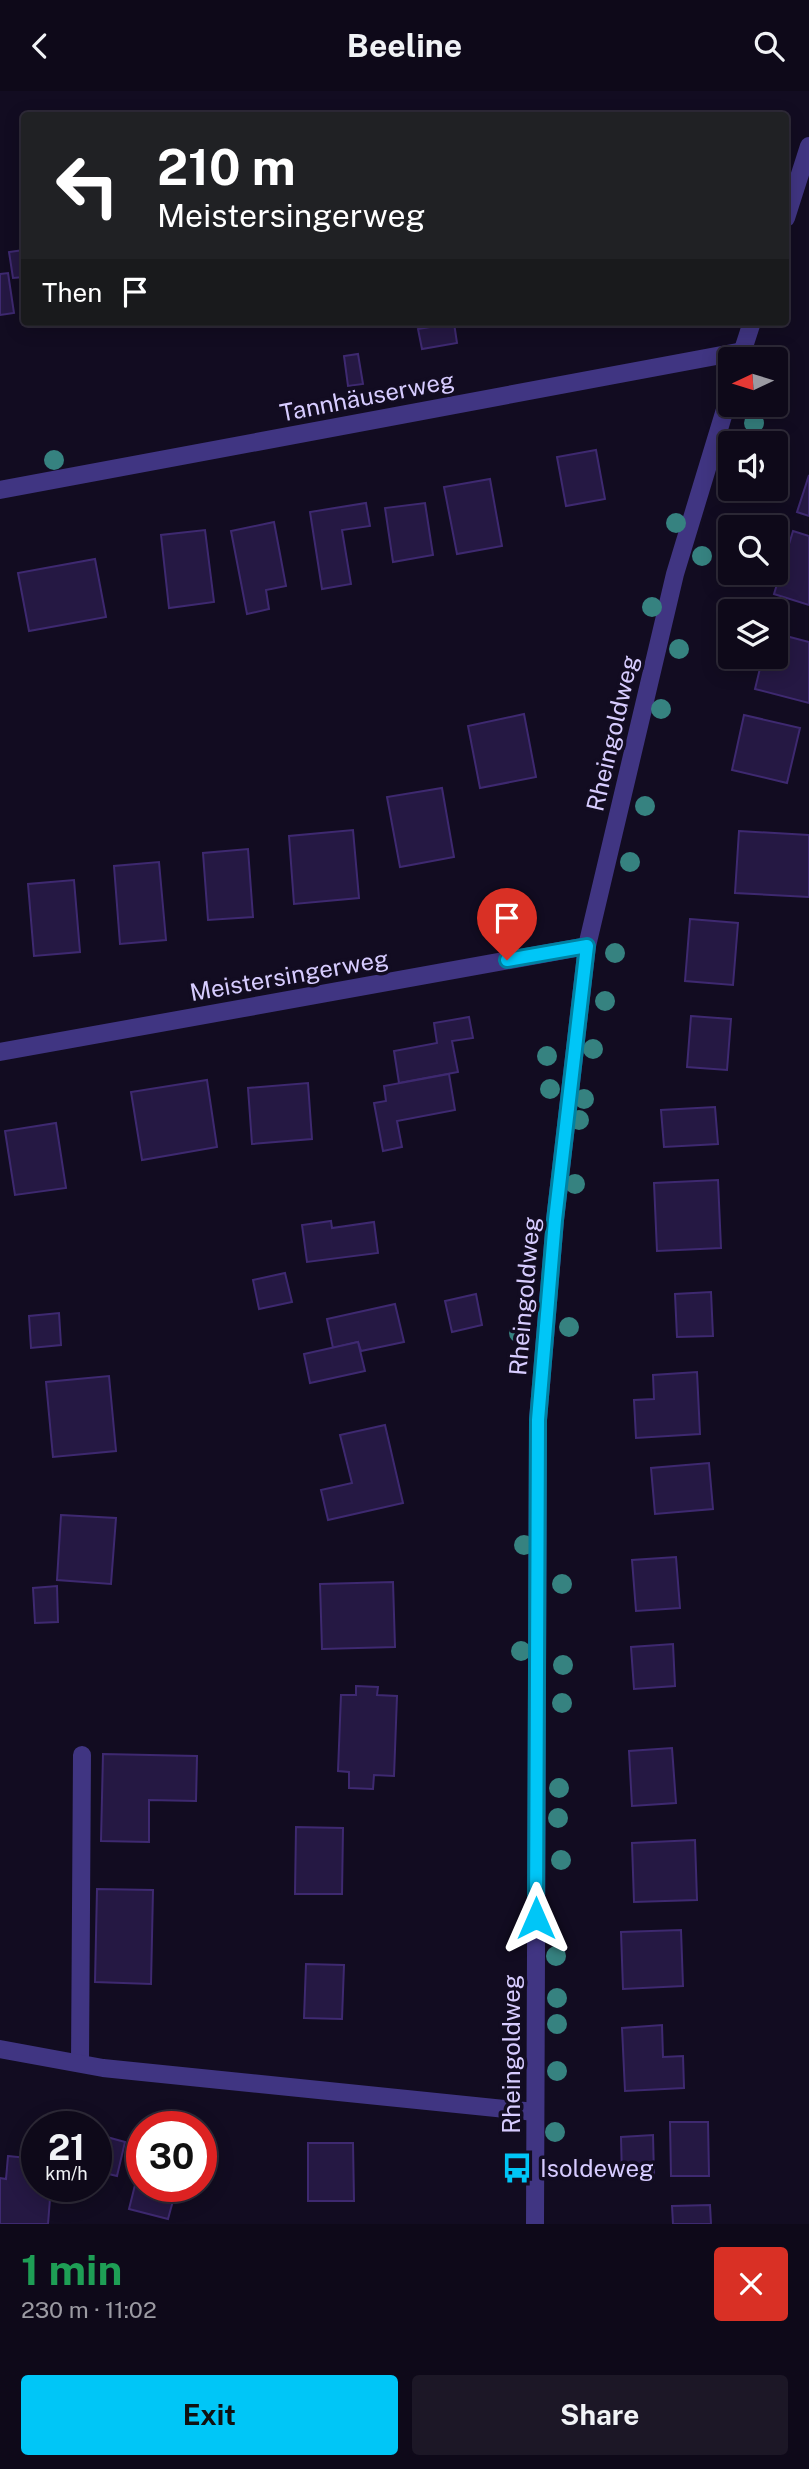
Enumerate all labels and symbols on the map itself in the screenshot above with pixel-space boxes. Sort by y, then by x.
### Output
north arrow [718,347,788,417]
street label: Tannhäuserweg [277,365,457,427]
street label: Rheingoldweg [580,652,644,814]
pin [477,888,537,960]
street label: Meistersingerweg [187,944,391,1006]
street label: Rheingoldweg [503,1215,545,1377]
position arrow [499,1881,573,1955]
street label: Rheingoldweg [497,1974,525,2134]
speed limit sign: 30 [126,2111,217,2202]
bus stop icon: Isoldeweg [500,2151,534,2185]
place label: Isoldeweg [540,2154,654,2182]

